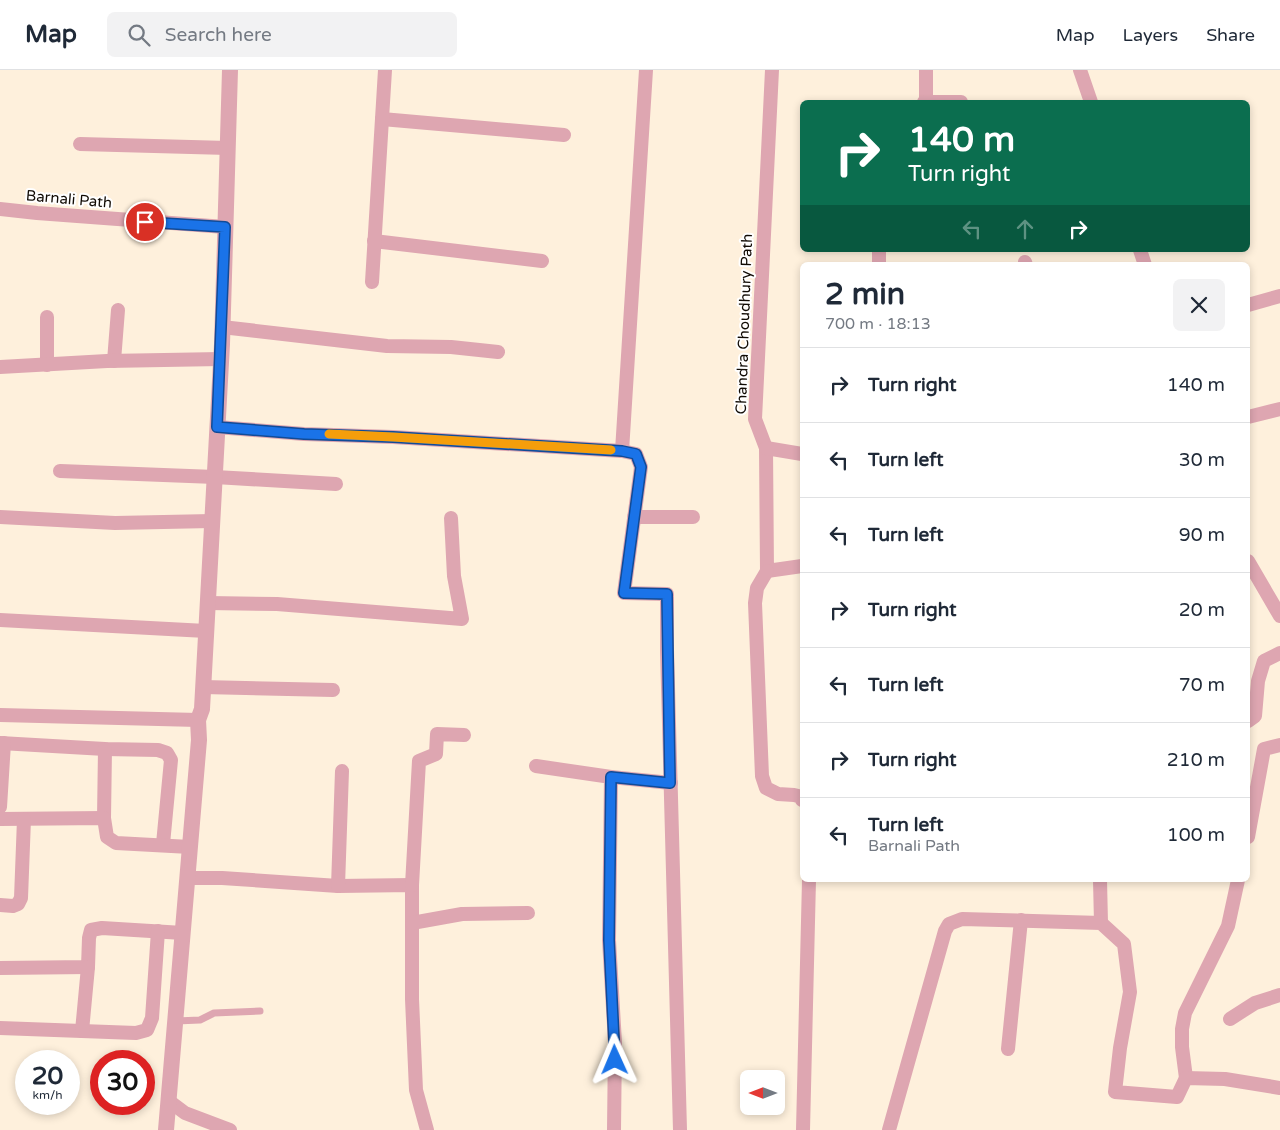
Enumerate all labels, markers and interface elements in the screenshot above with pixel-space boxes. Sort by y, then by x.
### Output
search box [107,12,457,57]
text: Map [25,20,77,49]
icon: search [125,21,153,49]
text: Search here [165,24,272,46]
text: Map [1056,24,1095,46]
text: Layers [1123,24,1178,46]
text: Share [1206,24,1255,46]
text: 140 m [908,119,1015,161]
icon: right [825,120,890,185]
text: Turn right [908,161,1010,187]
street label: Barnali Path [25,186,113,212]
pin [124,201,166,243]
icon: arrive [131,208,159,236]
icon: left [958,215,986,243]
icon: ahead [1011,215,1039,243]
icon: right [1064,215,1092,243]
street label: Chandra Choudhury Path [732,233,756,415]
text: 2 min [825,276,905,313]
button: close [1173,279,1225,331]
text: 700 m · 18:13 [825,314,931,334]
icon: right [825,371,853,399]
text: Turn right [868,374,956,396]
text: 140 m [1167,374,1225,396]
icon: left [825,446,853,474]
text: Turn left [868,449,944,471]
text: 30 m [1179,449,1225,471]
icon: left [825,521,853,549]
text: Turn left [868,524,944,546]
text: 90 m [1179,524,1225,546]
icon: right [825,596,853,624]
text: Turn right [868,599,956,621]
text: 20 m [1179,599,1225,621]
icon: left [825,671,853,699]
text: Turn left [868,674,944,696]
text: 70 m [1179,674,1225,696]
icon: right [825,746,853,774]
text: Turn right [868,749,956,771]
text: 210 m [1167,749,1225,771]
text: Turn left [868,814,944,836]
icon: left [825,821,853,849]
text: 100 m [1167,824,1225,846]
text: Barnali Path [868,836,960,856]
position arrow [588,1033,640,1085]
speed limit sign: 30 [90,1050,155,1115]
text: 20 [32,1061,63,1091]
north arrow [740,1070,785,1115]
map controls [740,1070,785,1115]
text: km/h [32,1088,63,1102]

